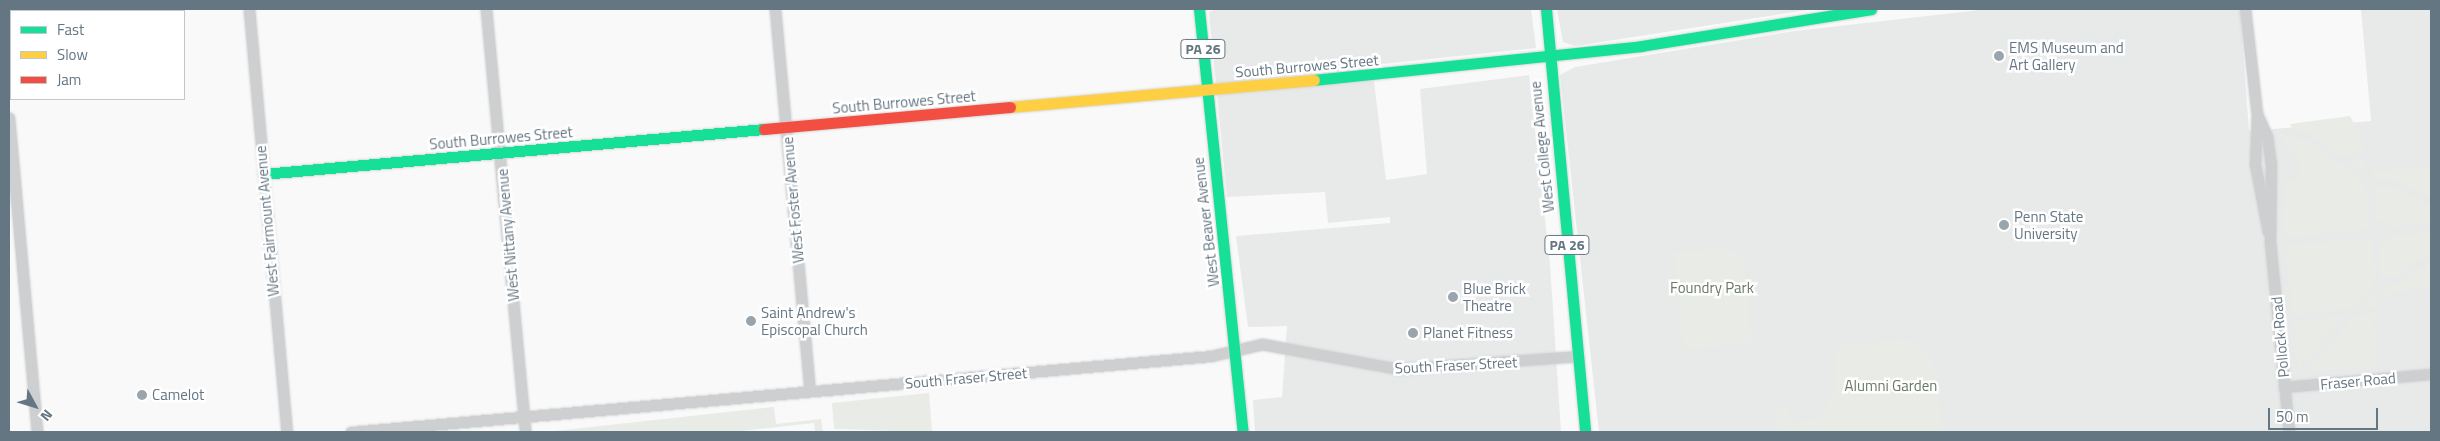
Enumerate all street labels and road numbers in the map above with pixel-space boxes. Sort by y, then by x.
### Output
road number: PA 26 [1179,38,1227,61]
street label: South Burrowes Street [1235,51,1379,81]
street label: West College Avenue [1526,80,1558,214]
street label: South Burrowes Street [832,87,976,117]
street label: South Burrowes Street [429,123,573,153]
street label: West Foster Avenue [779,136,807,264]
street label: West Fairmount Avenue [251,145,283,297]
street label: West Beaver Avenue [1189,156,1223,288]
street label: West Nittany Avenue [493,168,523,302]
road number: PA 26 [1543,234,1591,256]
street label: Pollock Road [2267,296,2293,378]
street label: South Fraser Street [1394,353,1518,377]
street label: South Fraser Street [904,364,1028,392]
street label: Fraser Road [2319,369,2397,393]

